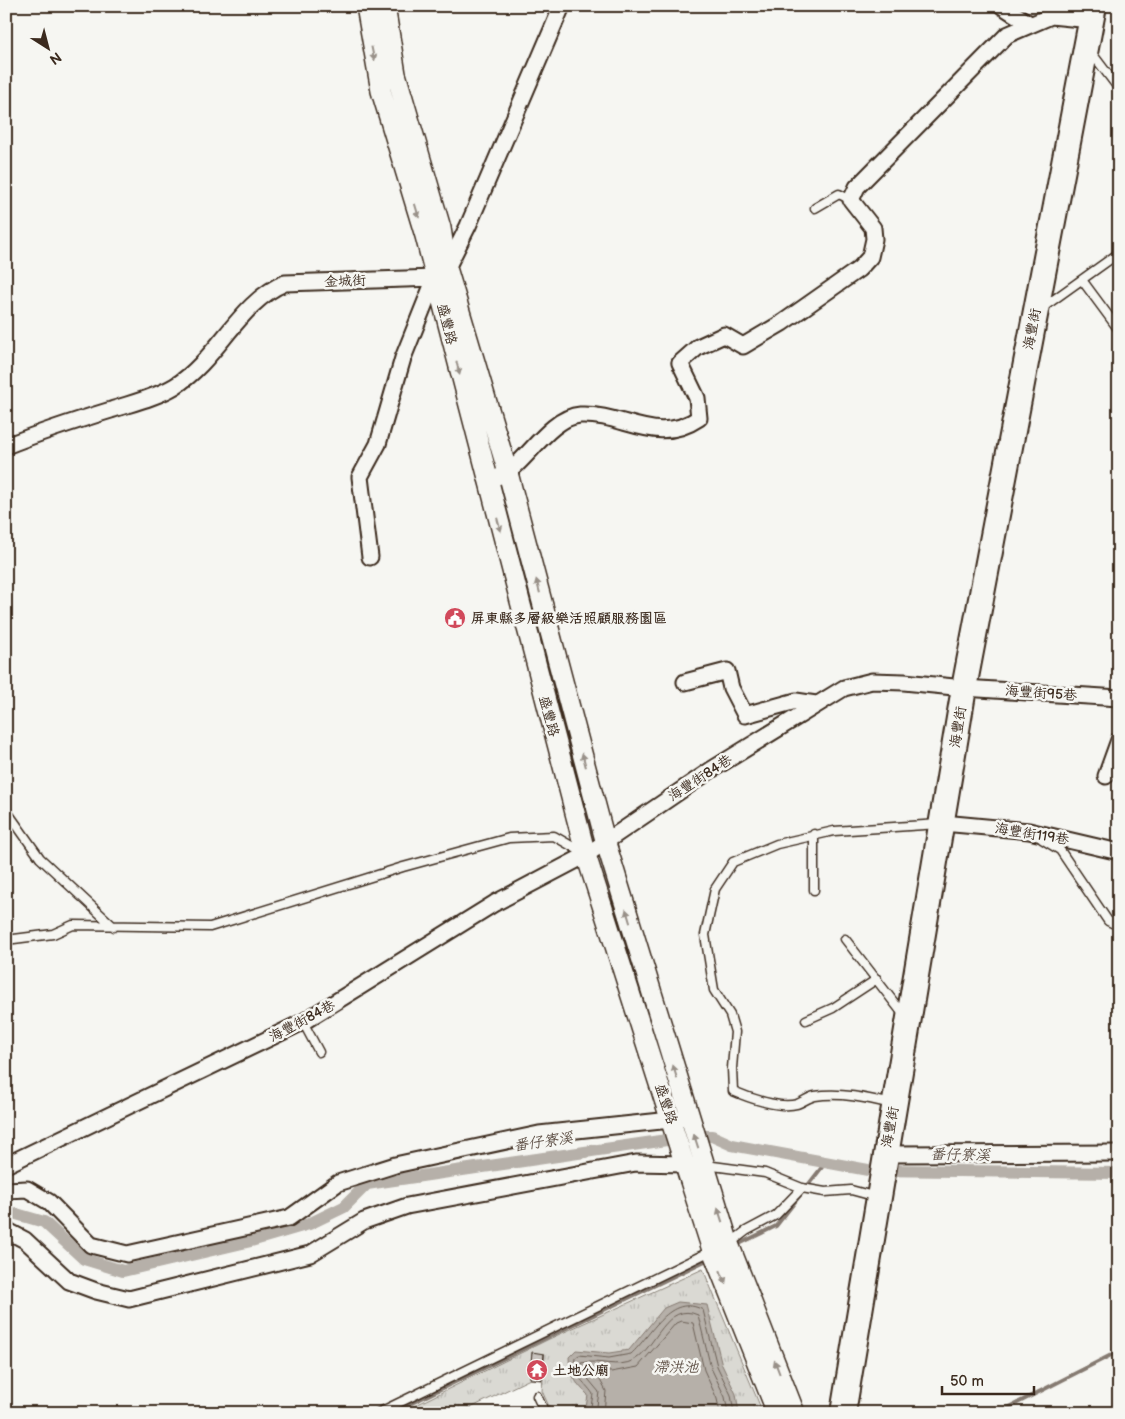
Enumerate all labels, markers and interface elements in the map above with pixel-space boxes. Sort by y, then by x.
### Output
north arrow [22,22,72,72]
one-way arrow [369,47,377,62]
text: N [46,48,65,68]
one-way arrow [413,203,421,218]
street label: 金城街 [324,272,366,290]
street label: 盛豐路 [434,302,460,346]
street label: 海豐街 [1020,307,1044,351]
one-way arrow [454,360,462,375]
one-way arrow [495,518,503,533]
one-way arrow [533,578,541,593]
public building icon: 屏東縣多層級樂活照顧服務園區 [443,606,467,630]
place label: 屏東縣多層級樂活照顧服務園區 [471,610,667,627]
street label: 海豐街95巷 [1004,682,1079,704]
street label: 盛豐路 [535,694,563,738]
street label: 海豐街 [946,705,970,749]
street label: 海豐街84巷 [665,751,736,805]
one-way arrow [579,752,587,767]
street label: 海豐街119巷 [994,820,1071,848]
one-way arrow [623,909,631,924]
street label: 海豐街84巷 [266,996,339,1046]
one-way arrow [670,1064,678,1079]
street label: 盛豐路 [651,1081,681,1127]
street label: 海豐街 [878,1105,902,1149]
water label: 番仔寮溪 [512,1128,575,1156]
one-way arrow [692,1133,699,1148]
water label: 番仔寮溪 [930,1145,991,1165]
one-way arrow [715,1208,723,1223]
one-way arrow [720,1269,727,1284]
temple icon: 土地公廟 [525,1358,549,1382]
water label: 滯洪池 [653,1358,699,1377]
one-way arrow [773,1359,781,1374]
place label: 土地公廟 [553,1362,609,1379]
scale bar [942,1364,1035,1396]
text: 50 m [950,1372,984,1391]

